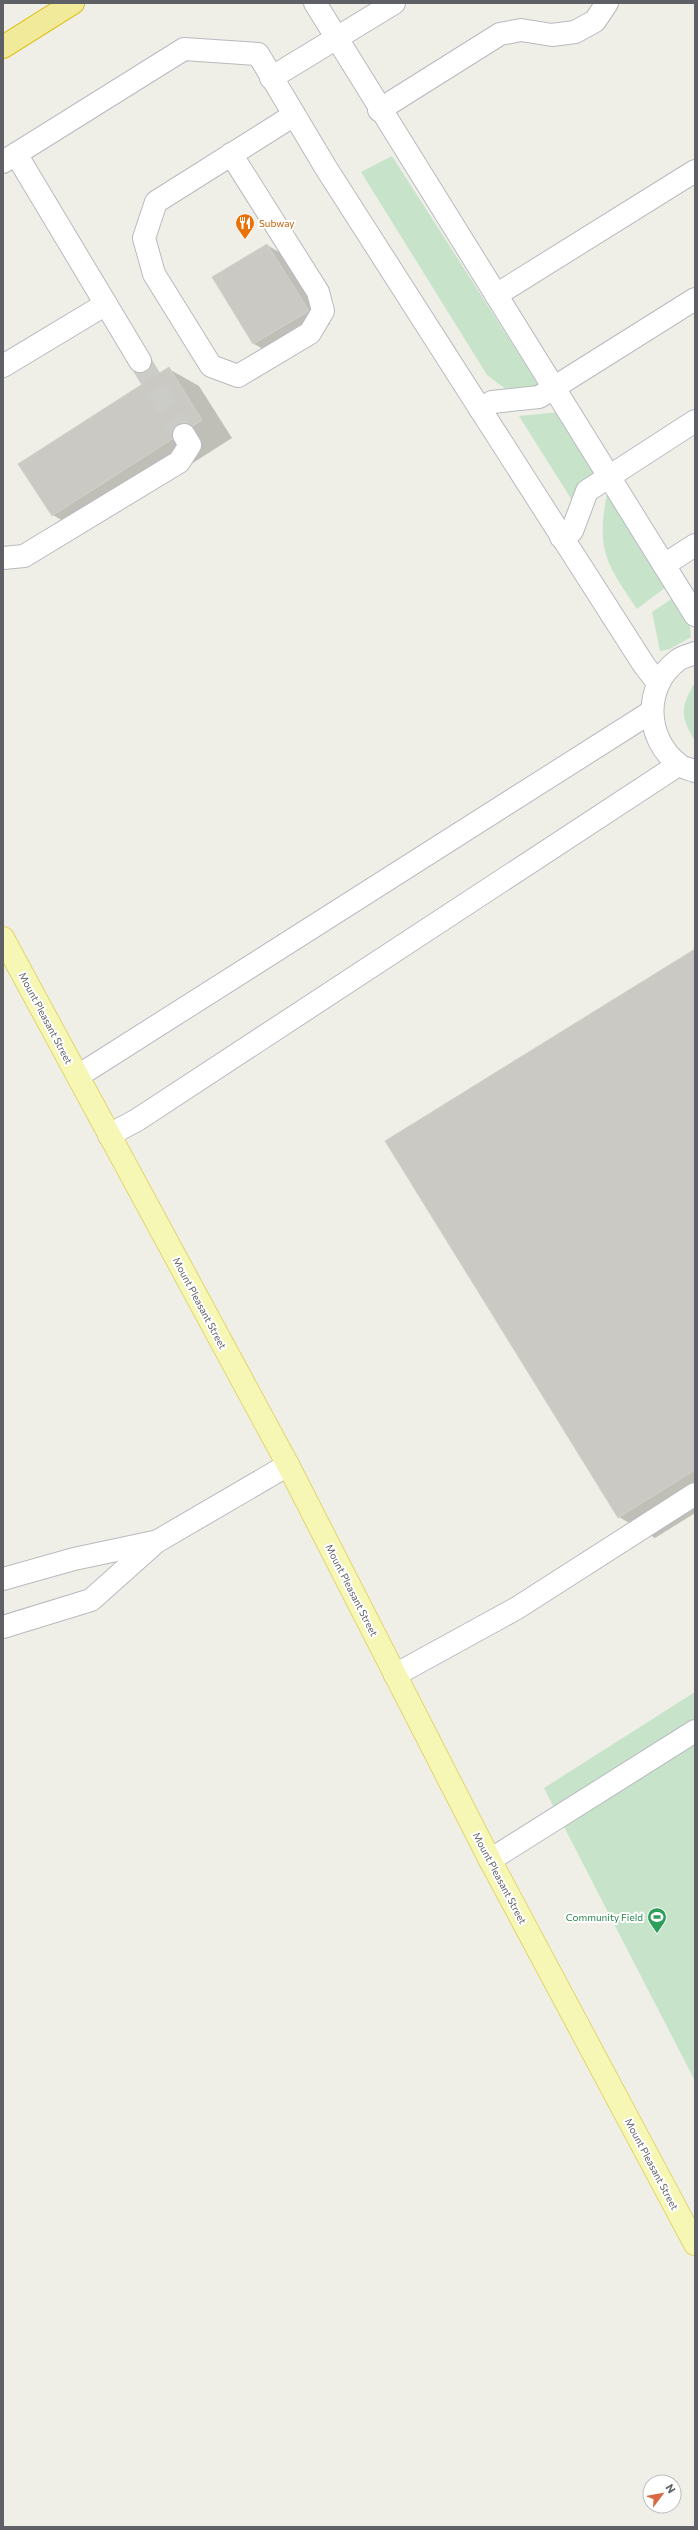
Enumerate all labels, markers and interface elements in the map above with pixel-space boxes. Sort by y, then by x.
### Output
restaurant icon: Subway [234,212,256,240]
place label: Subway [259,217,294,229]
street label: Mount Pleasant Street [17,970,75,1066]
street label: Mount Pleasant Street [171,1255,229,1351]
street label: Mount Pleasant Street [324,1542,380,1638]
street label: Mount Pleasant Street [471,1830,529,1926]
sports icon: Community Field [646,1906,668,1934]
place label: Community Field [566,1911,643,1923]
street label: Mount Pleasant Street [623,2116,681,2212]
north arrow [642,2474,682,2514]
text: N [663,2481,679,2495]

